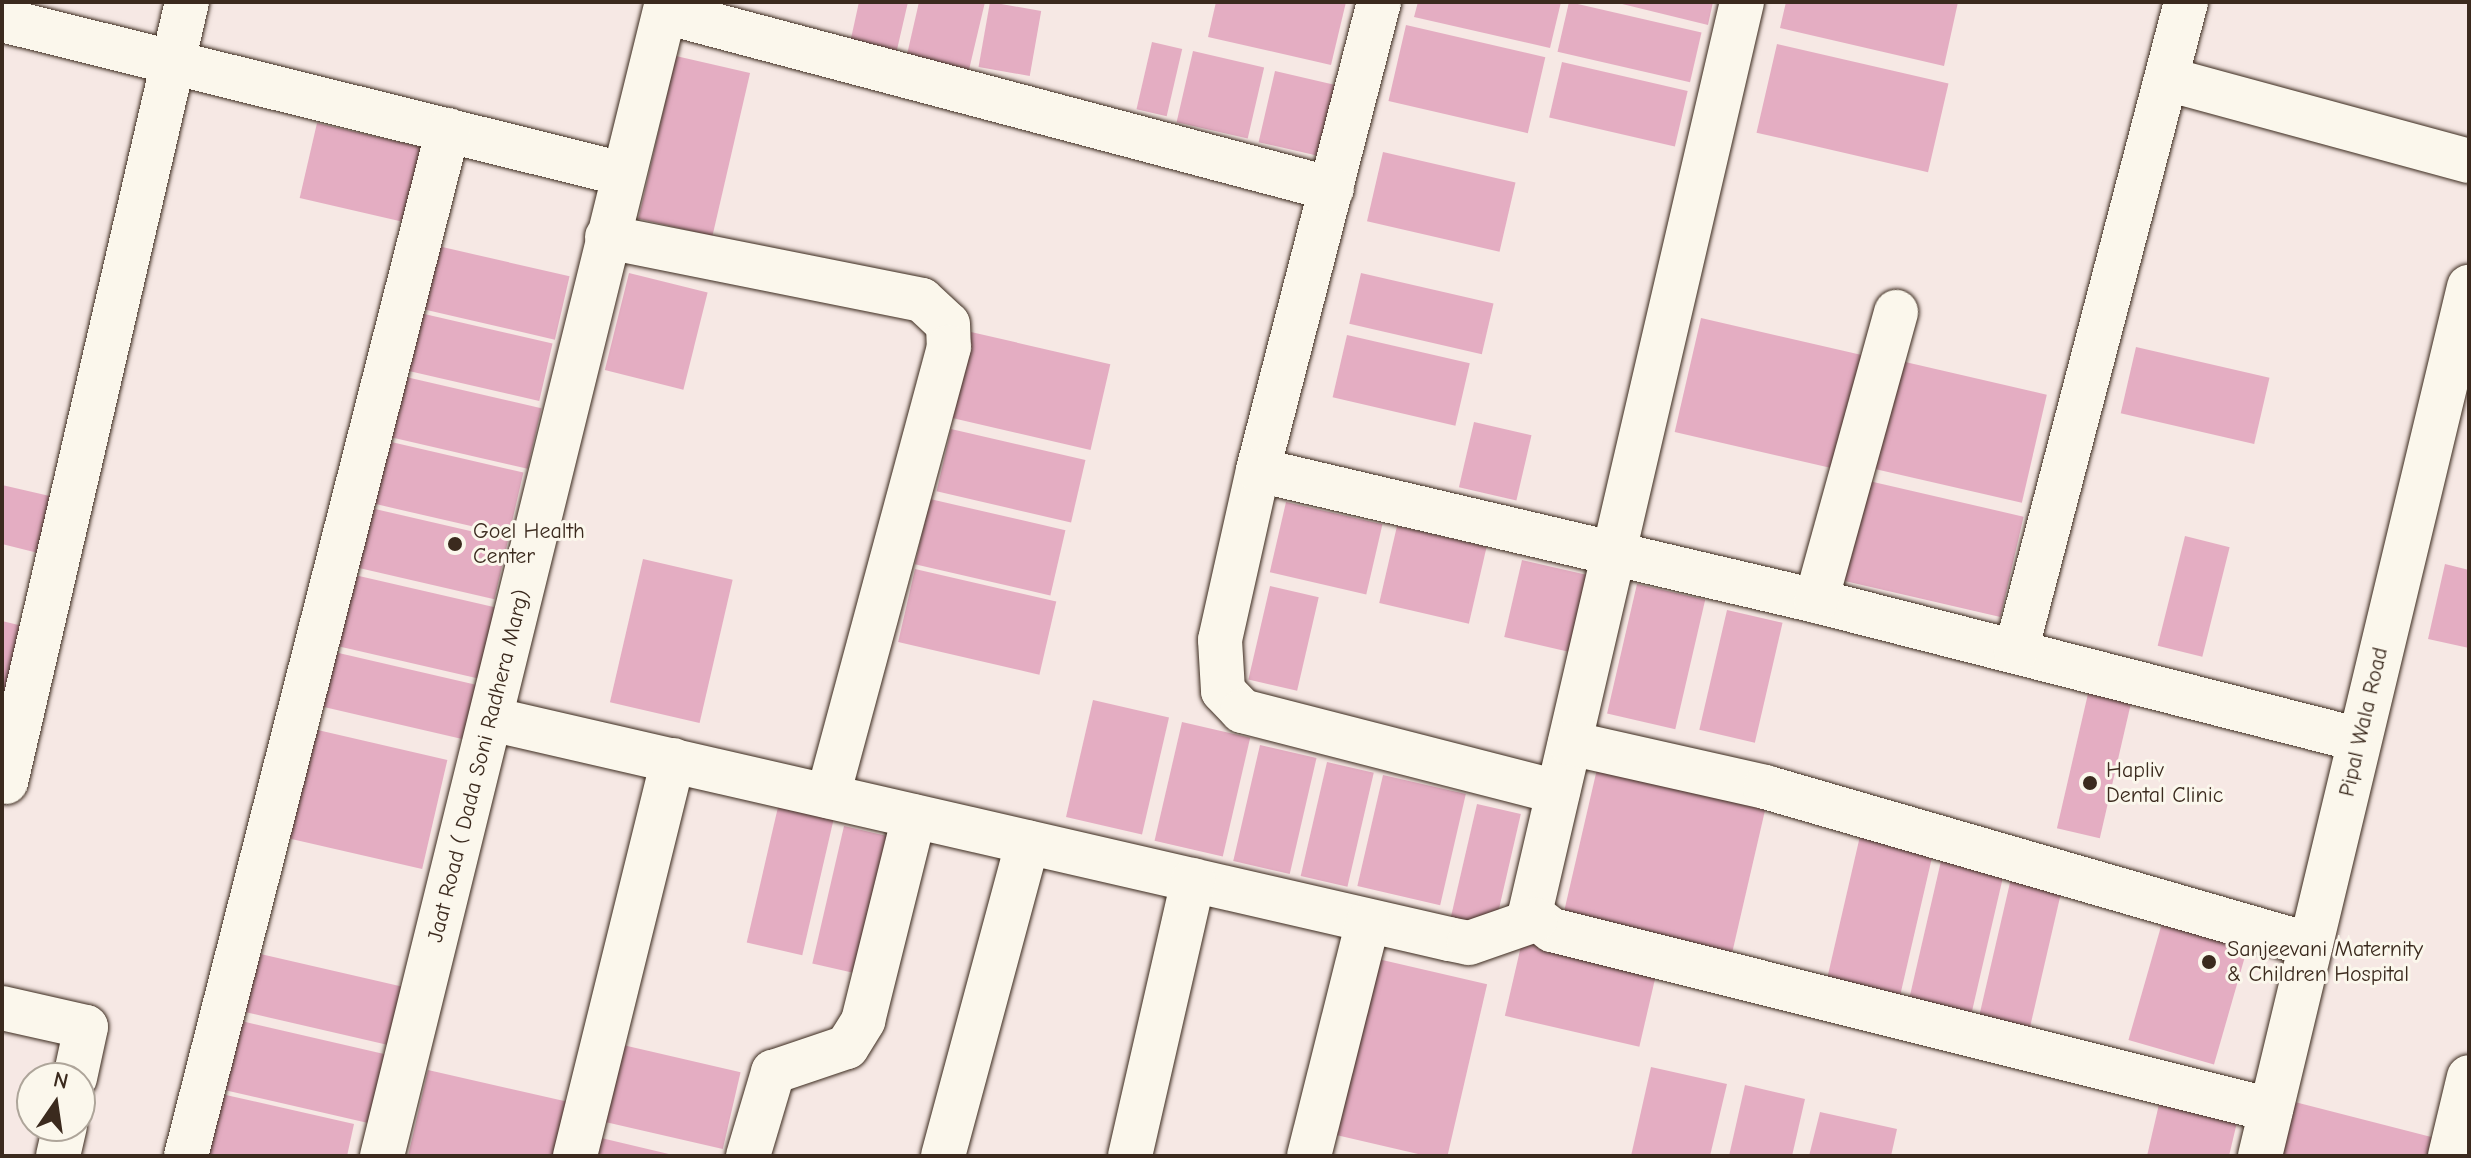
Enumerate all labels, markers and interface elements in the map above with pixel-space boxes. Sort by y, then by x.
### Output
place label: Goel Health Center [473,518,585,570]
marker: Goel Health Center [444,533,466,555]
street label: Jaat Road ( Dada Soni Radhera Marg) [422,587,536,945]
street label: Pipal Wala Road [2334,645,2394,799]
place label: Hapliv Dental Clinic [2106,757,2223,808]
marker: Hapliv Dental Clinic [2081,774,2099,792]
place label: Sanjeevani Maternity & Children Hospital [2227,936,2423,988]
marker: Sanjeevani Maternity & Children Hospital [2198,951,2220,973]
north arrow [16,1062,96,1142]
text: N [51,1066,71,1095]

